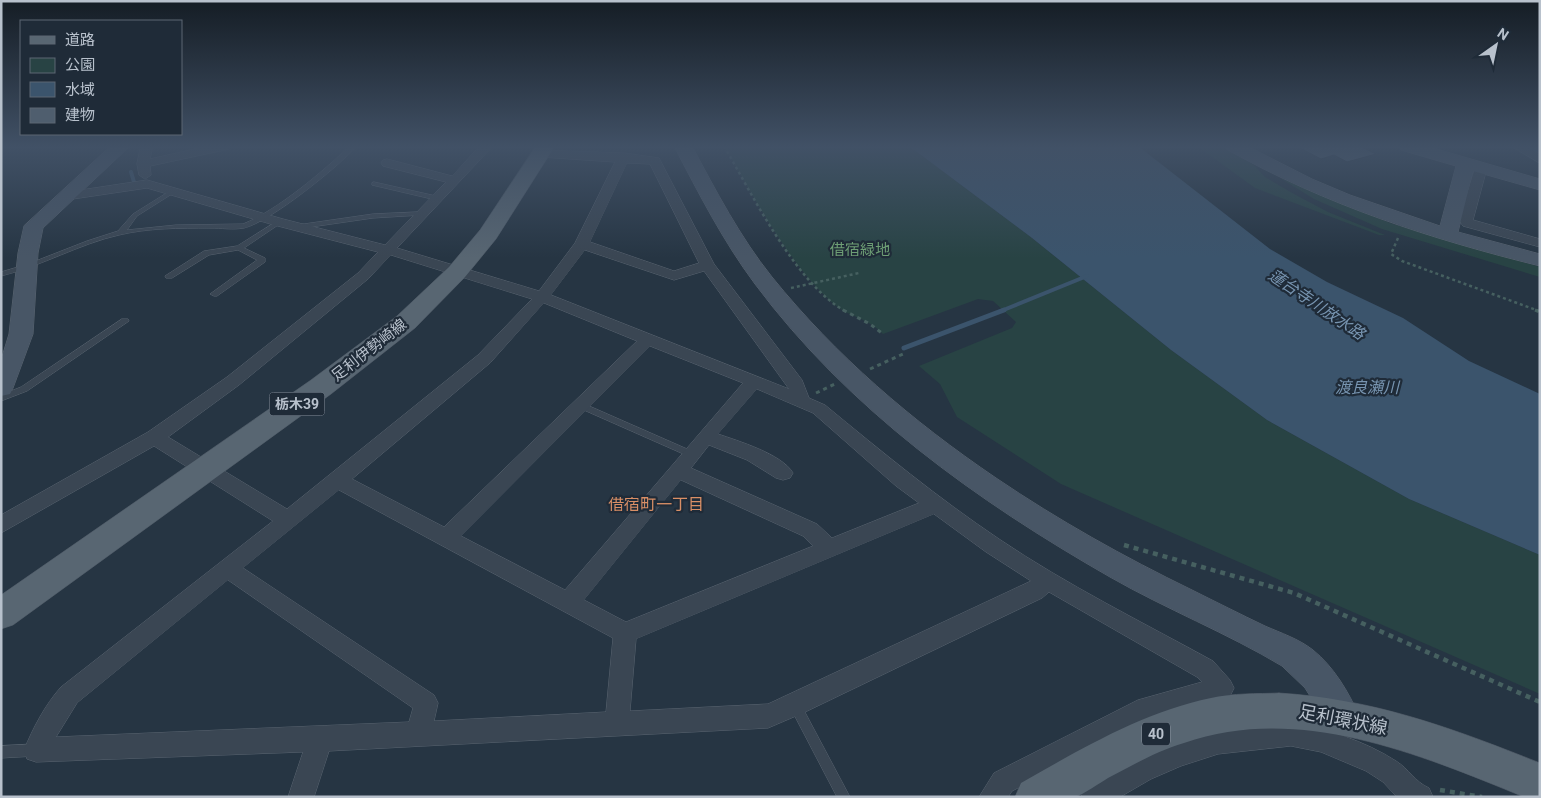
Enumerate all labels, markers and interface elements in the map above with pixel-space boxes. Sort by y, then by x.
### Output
legend [20,20,182,135]
north arrow [1471,20,1521,70]
text: N [1495,25,1512,44]
text: 道路 [65,31,95,49]
text: 公園 [65,56,95,74]
text: 水域 [65,81,95,99]
text: 建物 [65,106,95,124]
park label: 借宿緑地 [830,241,890,259]
water label: 蓮台寺川放水路 [1265,265,1370,345]
street label: 足利伊勢崎線 [328,315,410,385]
water label: 渡良瀬川 [1335,378,1401,397]
road number: 栃木39 [270,392,324,416]
district label: 借宿町一丁目 [608,495,704,514]
street label: 足利環状線 [1297,701,1389,738]
road number: 40 [1142,722,1170,746]

